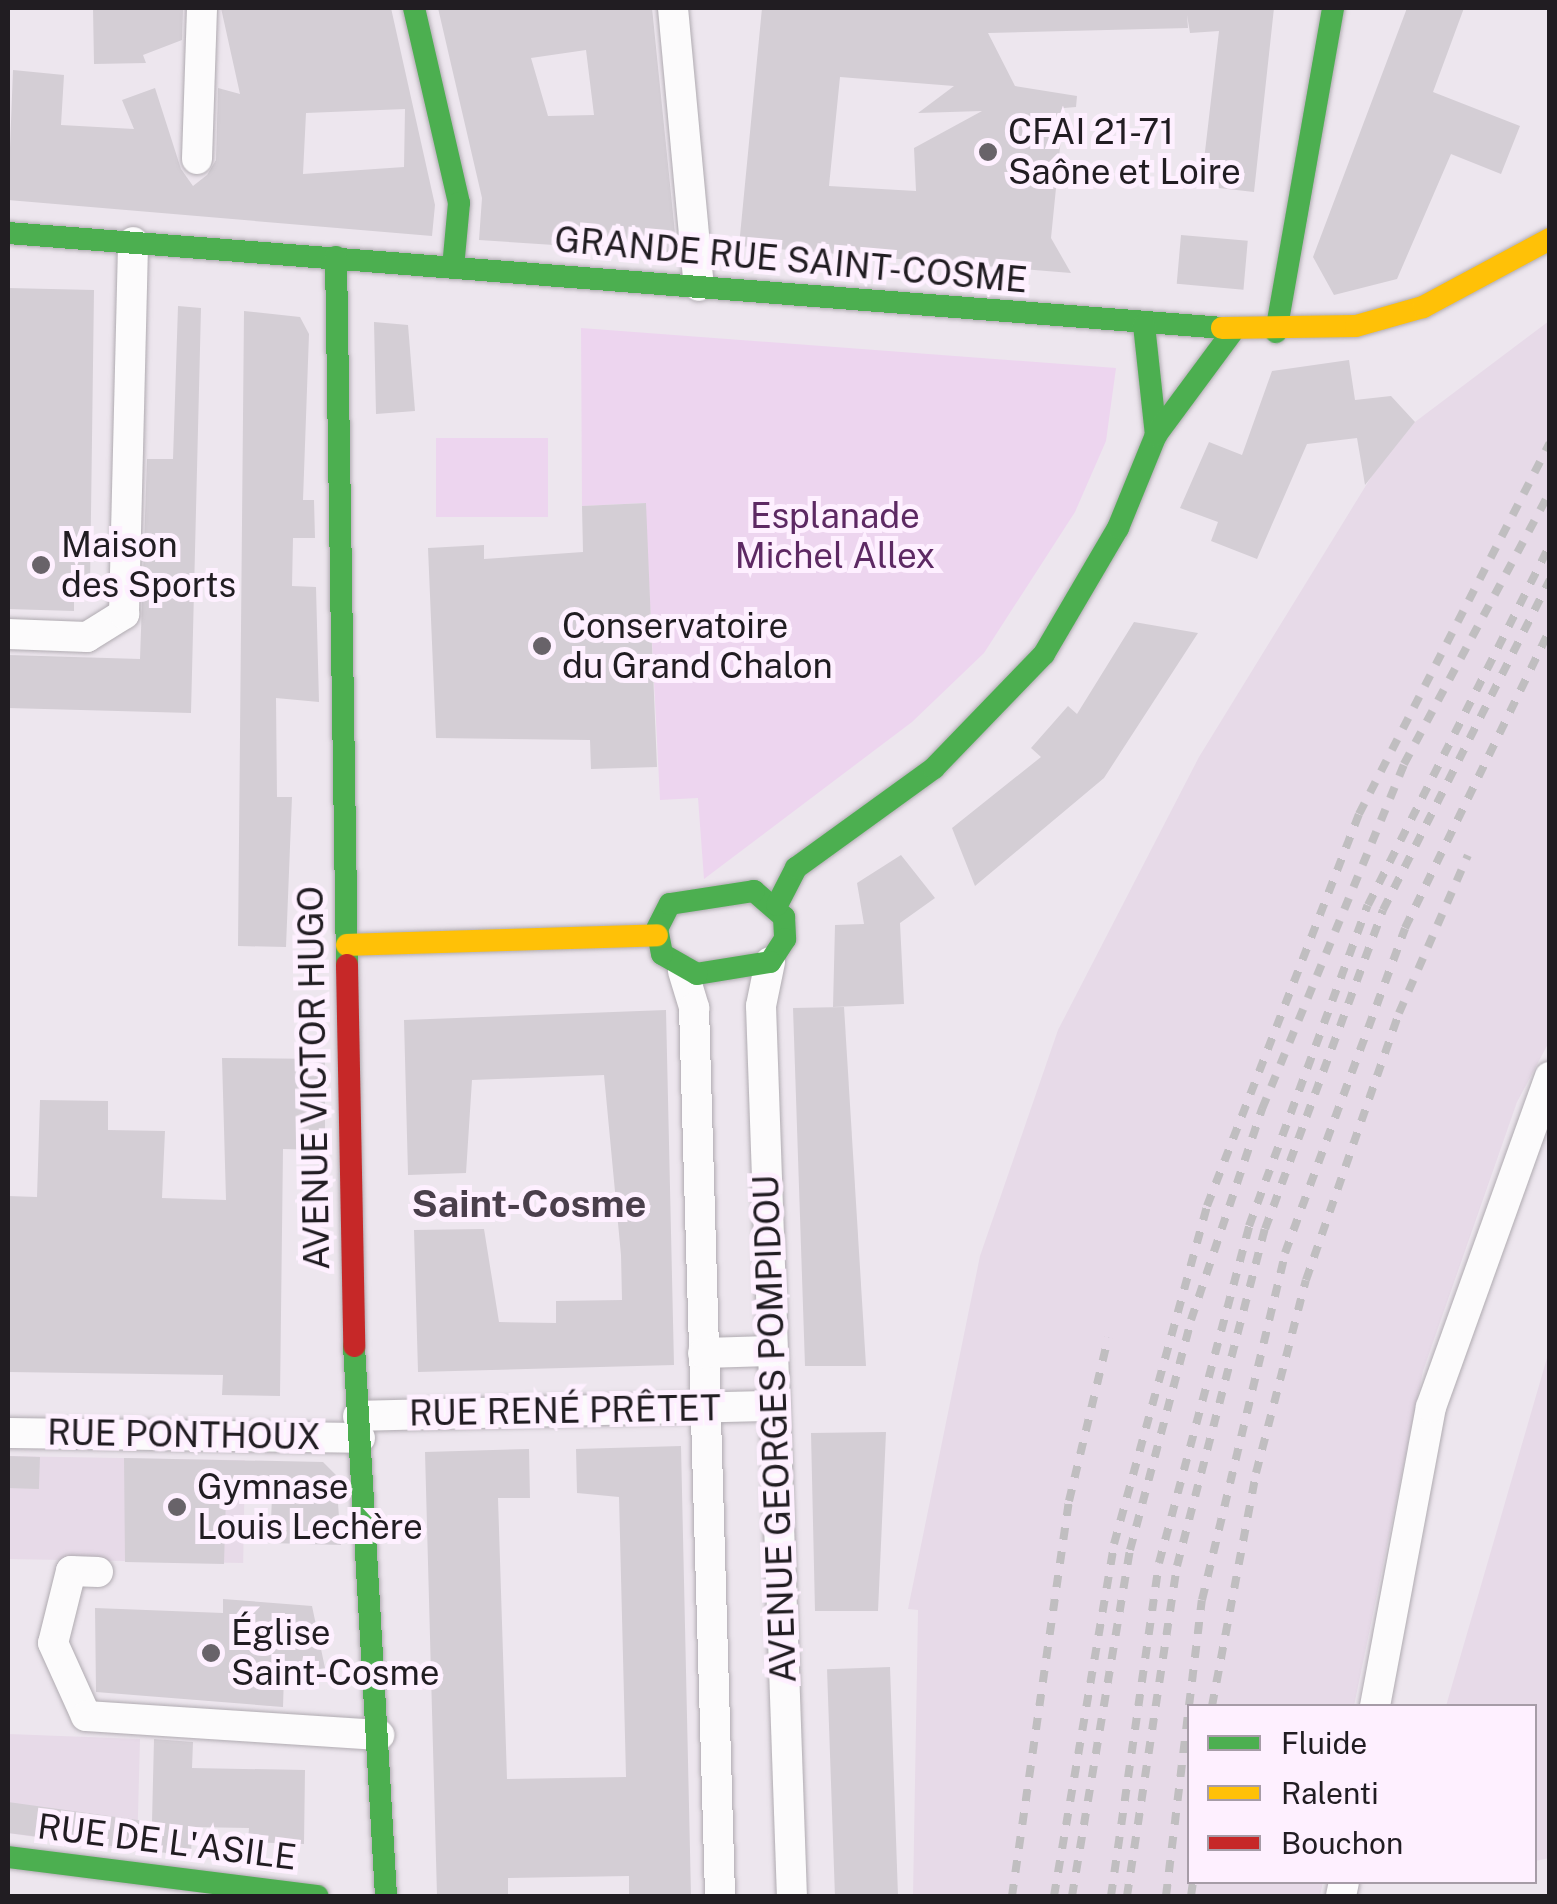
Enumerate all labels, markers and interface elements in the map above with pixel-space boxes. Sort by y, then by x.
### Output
place label: CFAI 21-71 Saône et Loire [1008,111,1242,193]
marker: CFAI 21-71 Saône et Loire [977,141,999,163]
street label: GRANDE RUE SAINT-COSME [553,218,1029,302]
park label: Esplanade Michel Allex [735,495,935,577]
place label: Maison des Sports [61,524,236,606]
marker: Maison des Sports [30,554,52,576]
place label: Conservatoire du Grand Chalon [562,605,833,687]
marker: Conservatoire du Grand Chalon [531,635,553,657]
street label: AVENUE VICTOR HUGO [290,885,338,1271]
street label: AVENUE GEORGES POMPIDOU [745,1174,805,1684]
district label: Saint-Cosme [412,1181,646,1227]
street label: RUE RENÉ PRÊTET [409,1387,721,1435]
street label: RUE PONTHOUX [47,1412,321,1458]
place label: Gymnase Louis Lechère [197,1466,423,1548]
marker: Gymnase Louis Lechère [166,1496,188,1518]
place label: Église Saint-Cosme [231,1612,440,1694]
marker: Église Saint-Cosme [200,1642,222,1664]
legend [1187,1704,1537,1884]
text: Fluide [1281,1725,1367,1761]
text: Ralenti [1281,1775,1379,1811]
street label: RUE DE L'ASILE [35,1805,299,1879]
text: Bouchon [1281,1825,1403,1861]

